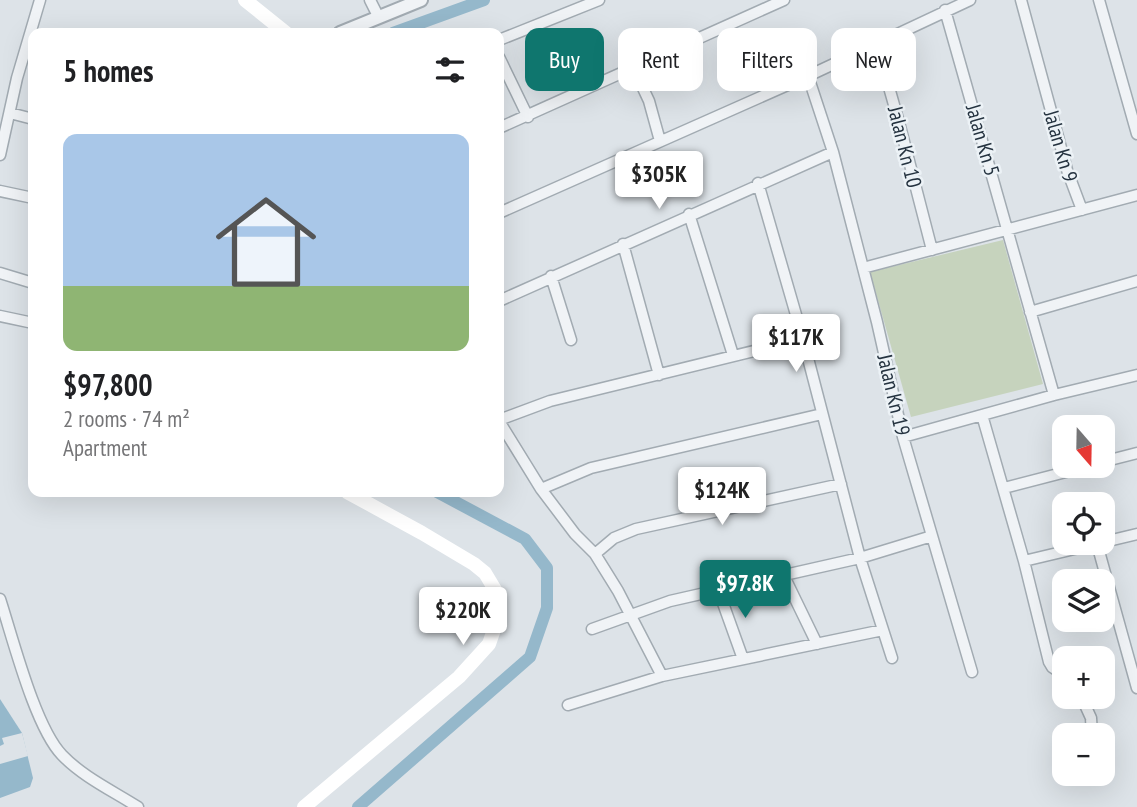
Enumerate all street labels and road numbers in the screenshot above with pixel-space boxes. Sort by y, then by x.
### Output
street label: Jalan Kn 5 [960,100,1006,179]
street label: Jalan Kn 10 [882,103,928,190]
street label: Jalan Kn 9 [1038,106,1084,185]
street label: Jalan Kn 19 [871,351,916,438]

